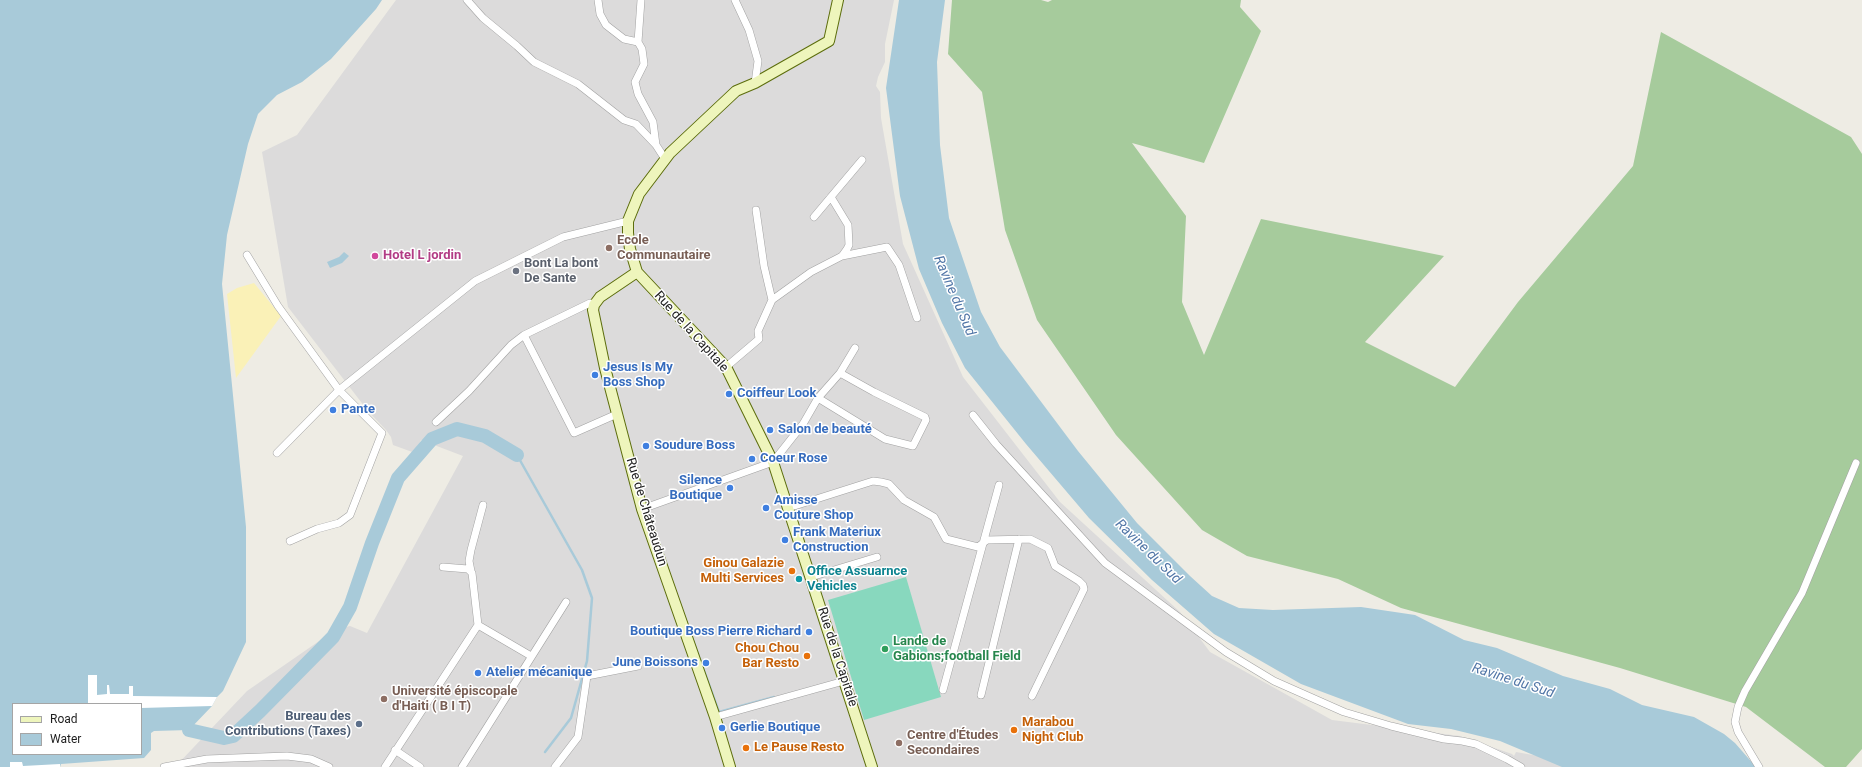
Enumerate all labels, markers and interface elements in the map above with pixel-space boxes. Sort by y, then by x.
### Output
place label: Ecole Communautaire [617,233,711,264]
marker: Ecole Communautaire [604,243,614,253]
place label: Hotel L jordin [383,248,461,264]
marker: Hotel L jordin [370,251,380,261]
water label: Ravine du Sud [930,253,978,339]
place label: Bont La bont De Sante [524,256,598,287]
marker: Bont La bont De Sante [511,266,521,276]
street label: Rue de la Capitale [651,288,731,376]
place label: Jesus Is My Boss Shop [603,360,673,391]
marker: Jesus Is My Boss Shop [590,370,600,380]
place label: Coiffeur Look [737,386,816,402]
marker: Coiffeur Look [724,389,734,399]
place label: Pante [341,402,375,418]
marker: Pante [328,405,338,415]
place label: Salon de beauté [778,422,872,438]
marker: Salon de beauté [765,425,775,435]
place label: Soudure Boss [654,438,735,454]
marker: Soudure Boss [641,441,651,451]
place label: Coeur Rose [760,451,828,467]
marker: Coeur Rose [747,454,757,464]
street label: Rue de Châteaudun [622,456,670,568]
place label: Silence Boutique [670,473,722,504]
marker: Silence Boutique [725,483,735,493]
place label: Amisse Couture Shop [774,493,854,524]
marker: Amisse Couture Shop [761,503,771,513]
water label: Ravine du Sud [1111,516,1185,588]
place label: Frank Materiux Construction [793,525,881,556]
marker: Frank Materiux Construction [780,535,790,545]
place label: Ginou Galazie Multi Services [700,556,784,587]
place label: Office Assuarnce Vehicles [807,564,907,595]
marker: Ginou Galazie Multi Services [787,566,797,576]
marker: Office Assuarnce Vehicles [794,574,804,584]
street label: Rue de la Capitale [814,605,860,709]
place label: Boutique Boss Pierre Richard [630,624,801,640]
marker: Boutique Boss Pierre Richard [804,627,814,637]
place label: Lande de Gabions;football Field [893,634,1021,665]
place label: Chou Chou Bar Resto [735,641,799,672]
marker: Lande de Gabions;football Field [880,644,890,654]
marker: Chou Chou Bar Resto [802,651,812,661]
place label: June Boissons [612,655,698,671]
marker: June Boissons [701,658,711,668]
water label: Ravine du Sud [1470,660,1556,702]
place label: Atelier mécanique [486,665,592,681]
marker: Atelier mécanique [473,668,483,678]
place label: Université épiscopale d'Haiti ( B I T) [392,684,518,715]
marker: Université épiscopale d'Haiti ( B I T) [379,694,389,704]
legend [12,703,142,755]
place label: Bureau des Contributions (Taxes) [225,709,351,740]
text: Road [50,712,78,726]
place label: Marabou Night Club [1022,715,1083,746]
marker: Bureau des Contributions (Taxes) [354,719,364,729]
place label: Gerlie Boutique [730,720,820,736]
marker: Gerlie Boutique [717,723,727,733]
marker: Marabou Night Club [1009,725,1019,735]
place label: Centre d'Études Secondaires [907,728,999,759]
text: Water [50,732,81,746]
marker: Centre d'Études Secondaires [894,738,904,748]
place label: Le Pause Resto [754,740,844,756]
marker: Le Pause Resto [741,743,751,753]

